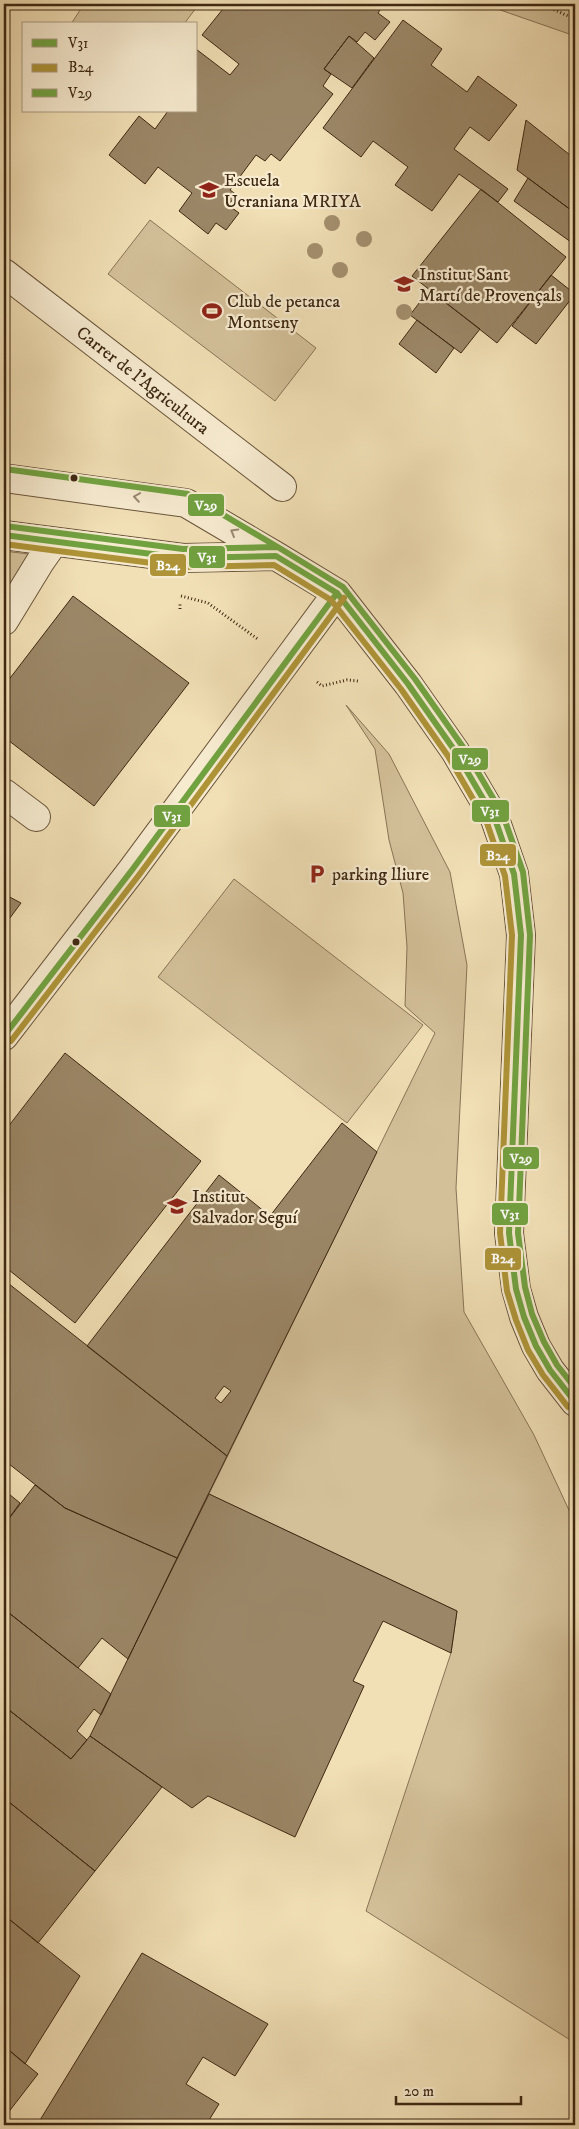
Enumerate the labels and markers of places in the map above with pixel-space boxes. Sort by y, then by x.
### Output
place label: Escuela Ucraniana MRIYA [224,170,361,213]
school or university icon: Escuela Ucraniana MRIYA [198,179,220,201]
place label: Institut Sant Martí de Provençals [419,264,562,307]
school or university icon: Institut Sant Martí de Provençals [393,273,415,295]
place label: Club de petanca Montseny [227,291,341,334]
sports icon: Club de petanca Montseny [201,300,223,322]
unlabelled marker [69,473,79,483]
parking icon: parking lliure [306,863,328,885]
place label: parking lliure [331,864,429,886]
unlabelled marker [71,937,81,947]
place label: Institut Salvador Seguí [192,1186,299,1229]
school or university icon: Institut Salvador Seguí [166,1195,188,1217]

